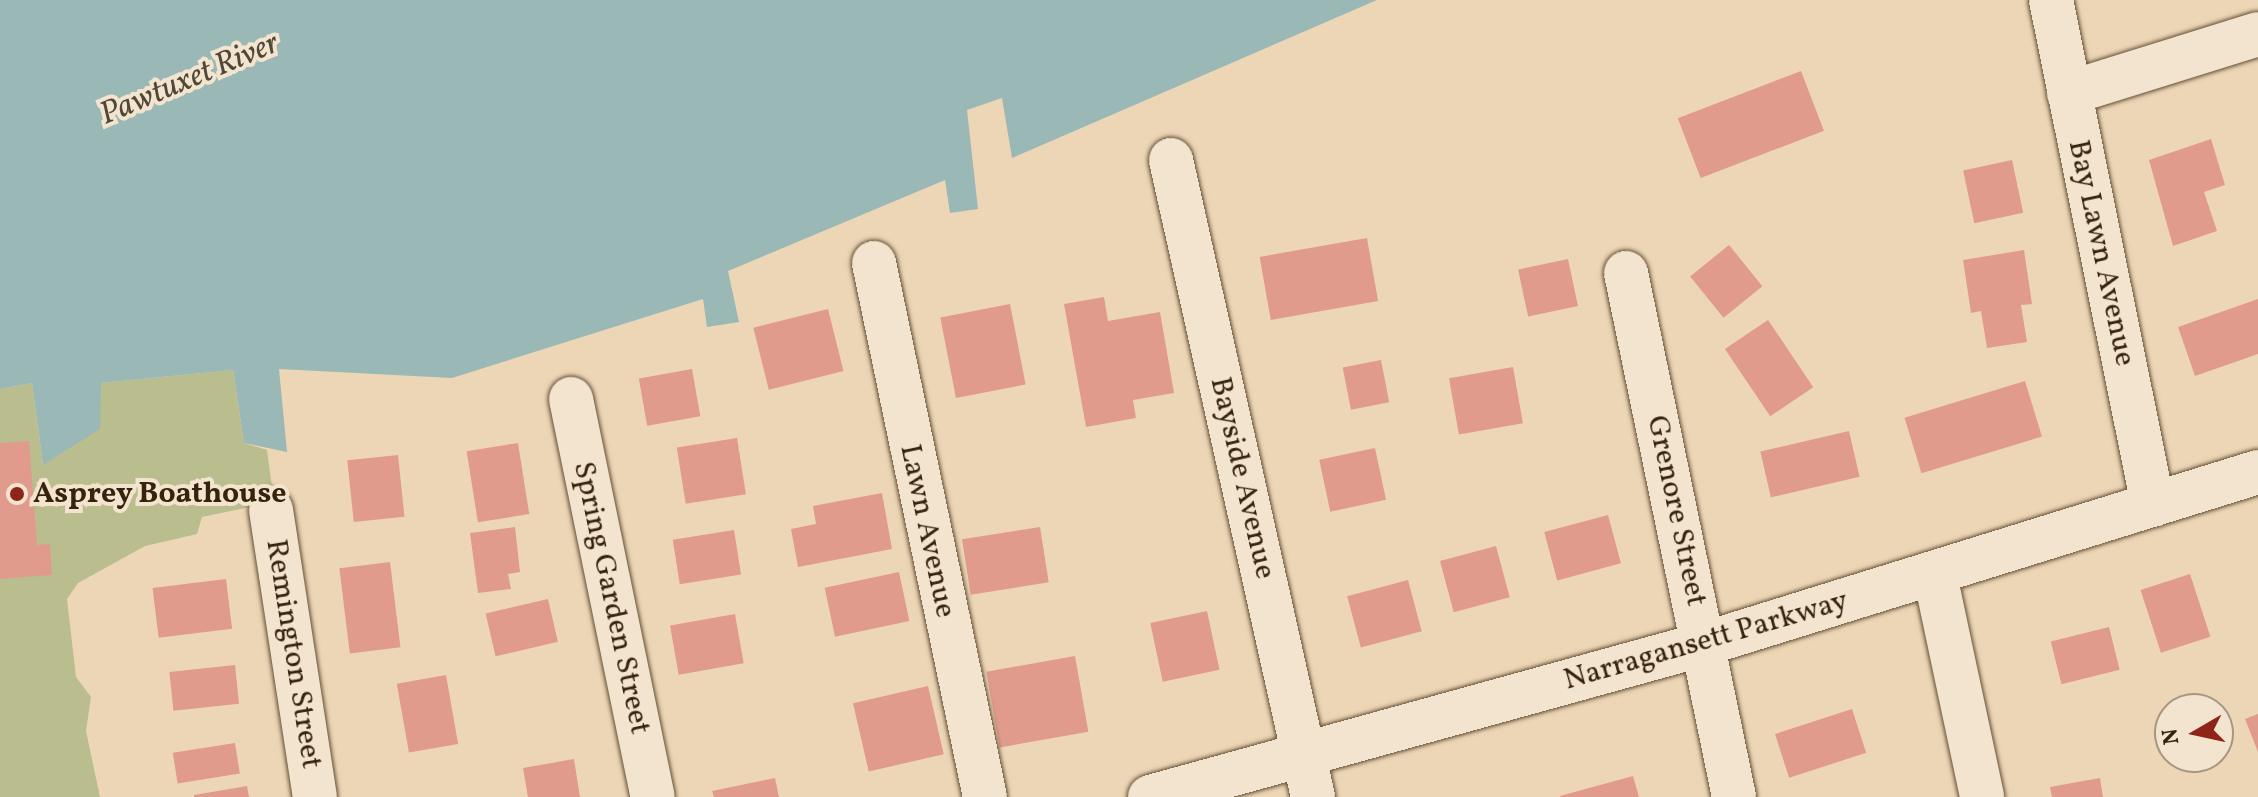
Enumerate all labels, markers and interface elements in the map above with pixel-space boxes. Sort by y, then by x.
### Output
water label: Pawtuxet River [95,25,285,135]
street label: Bay Lawn Avenue [2059,136,2143,370]
street label: Bayside Avenue [1201,374,1283,582]
street label: Grenore Street [1638,412,1714,610]
street label: Lawn Avenue [891,441,963,621]
street label: Spring Garden Street [565,458,657,738]
place label: Asprey Boathouse [33,476,287,512]
marker: Asprey Boathouse [8,485,26,503]
street label: Remington Street [257,537,329,771]
street label: Narragansett Parkway [1560,583,1852,699]
north arrow [2154,693,2234,773]
text: N [2155,726,2188,747]

